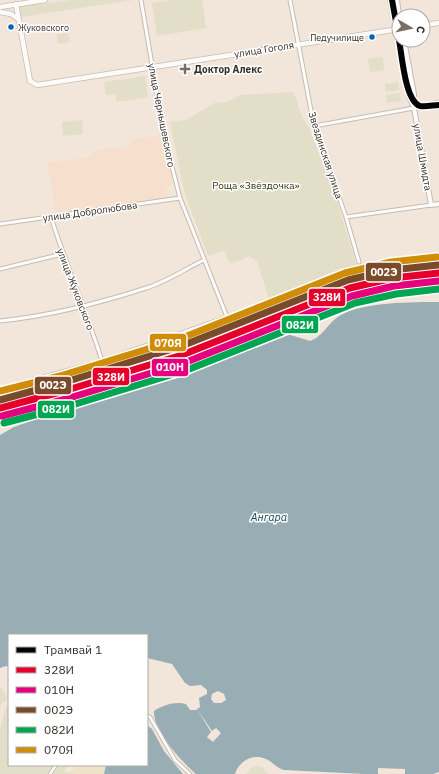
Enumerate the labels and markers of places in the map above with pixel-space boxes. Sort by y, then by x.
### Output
marker: Жуковского [6,22,16,32]
place label: Жуковского [18,22,69,33]
place label: Педучилище [310,32,364,43]
marker: Педучилище [367,32,377,42]
marker: Доктор Алекс [179,63,191,75]
place label: Доктор Алекс [194,63,262,76]

